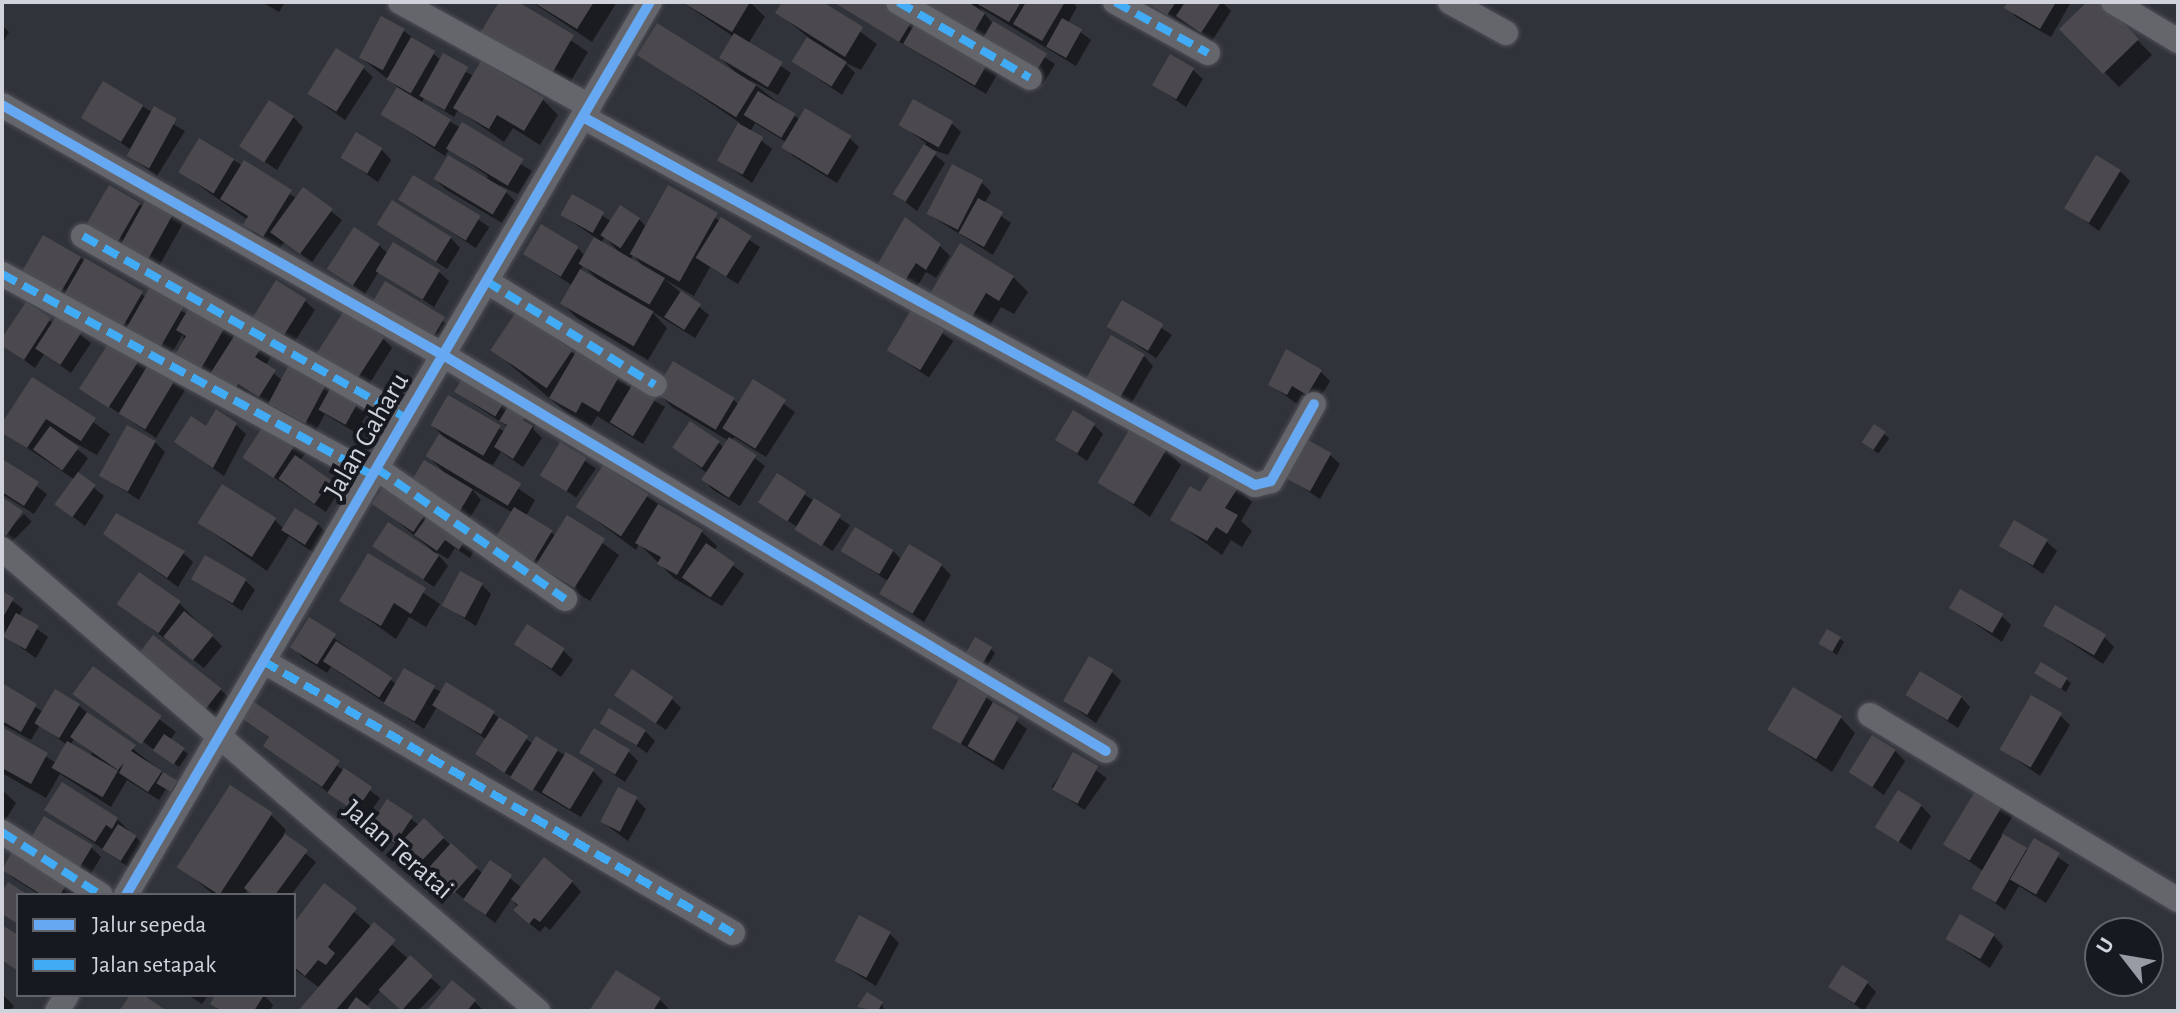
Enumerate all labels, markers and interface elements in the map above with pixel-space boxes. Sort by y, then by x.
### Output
street label: Jalan Gaharu [318,367,416,505]
street label: Jalan Teratai [336,793,460,907]
legend [16,893,296,997]
text: Jalur sepeda [92,913,206,937]
north arrow [2084,917,2164,997]
text: U [2092,934,2118,957]
text: Jalan setapak [92,953,216,977]

